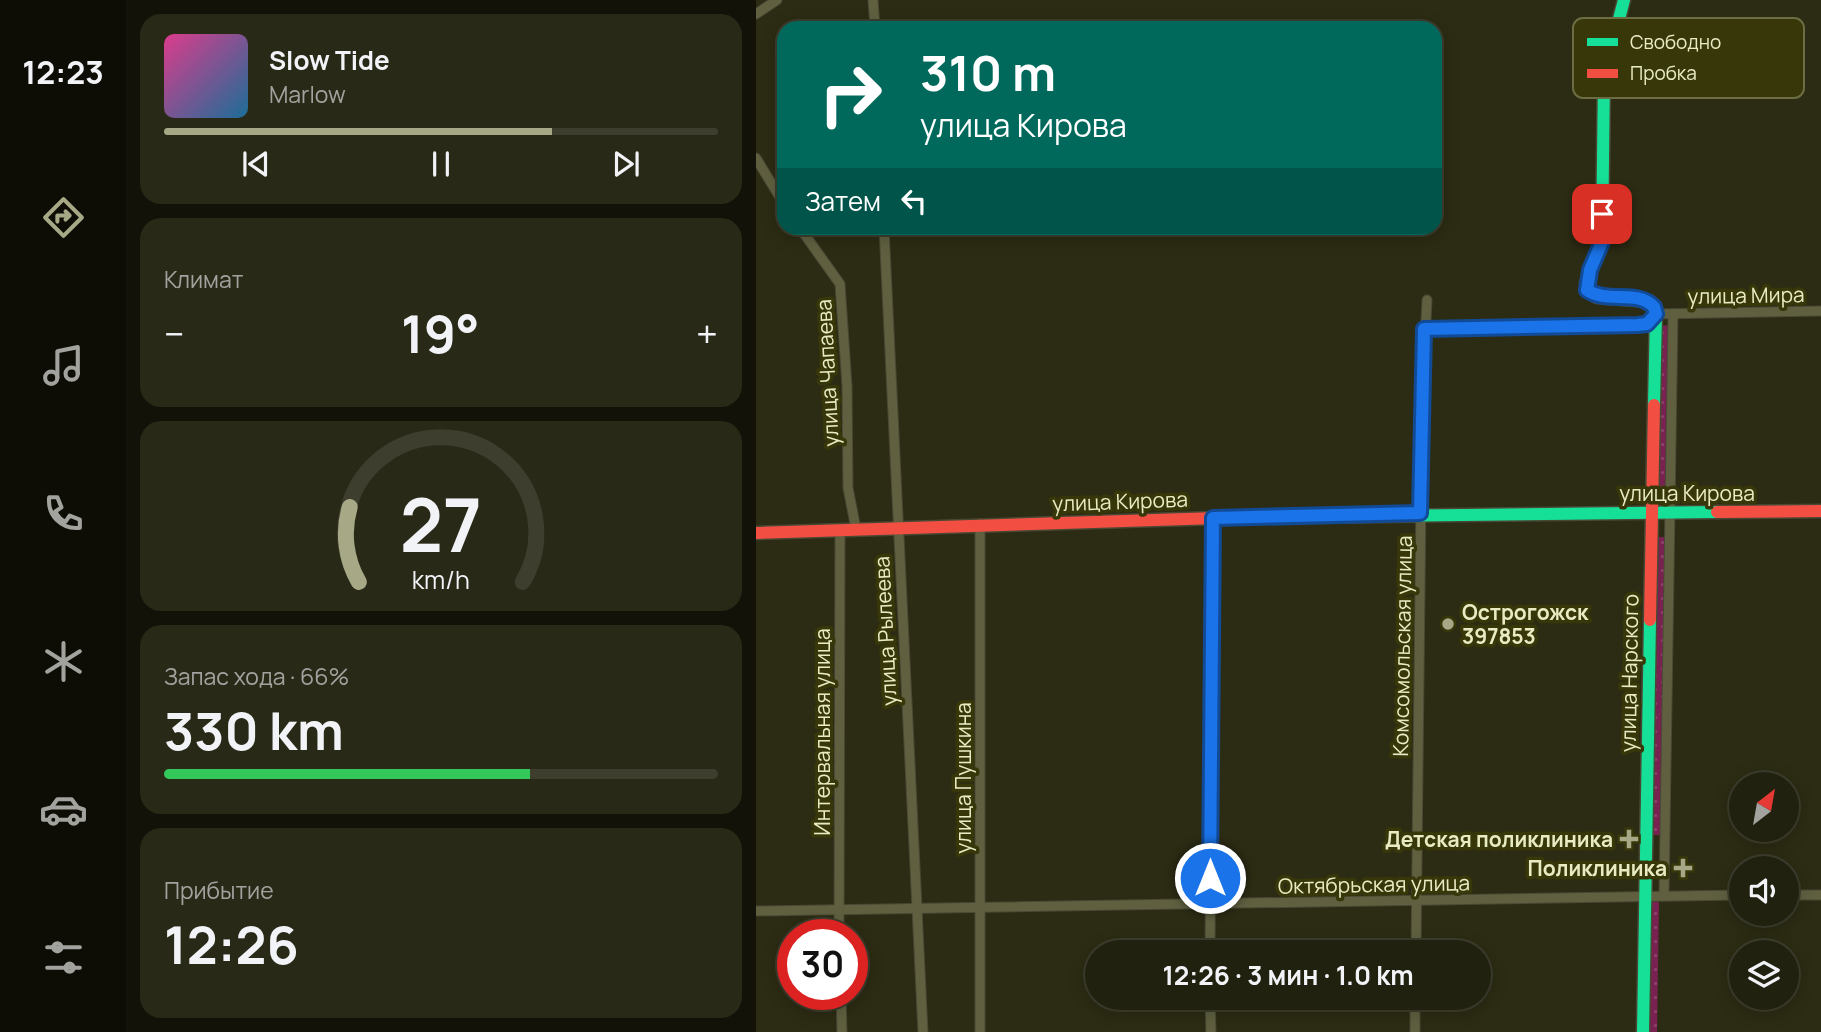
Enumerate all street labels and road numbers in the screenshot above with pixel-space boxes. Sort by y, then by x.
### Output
street label: улица Мира [1687,280,1805,310]
street label: улица Чапаева [809,299,845,447]
street label: улица Кирова [1619,479,1755,507]
street label: улица Кирова [1052,485,1188,517]
street label: Комсомольская улица [1386,535,1418,757]
street label: улица Рылеева [867,555,903,707]
street label: улица Нарского [1614,594,1644,752]
street label: Интервальная улица [808,628,836,836]
street label: улица Пушкина [949,702,977,854]
street label: Октябрьская улица [1278,868,1470,900]

